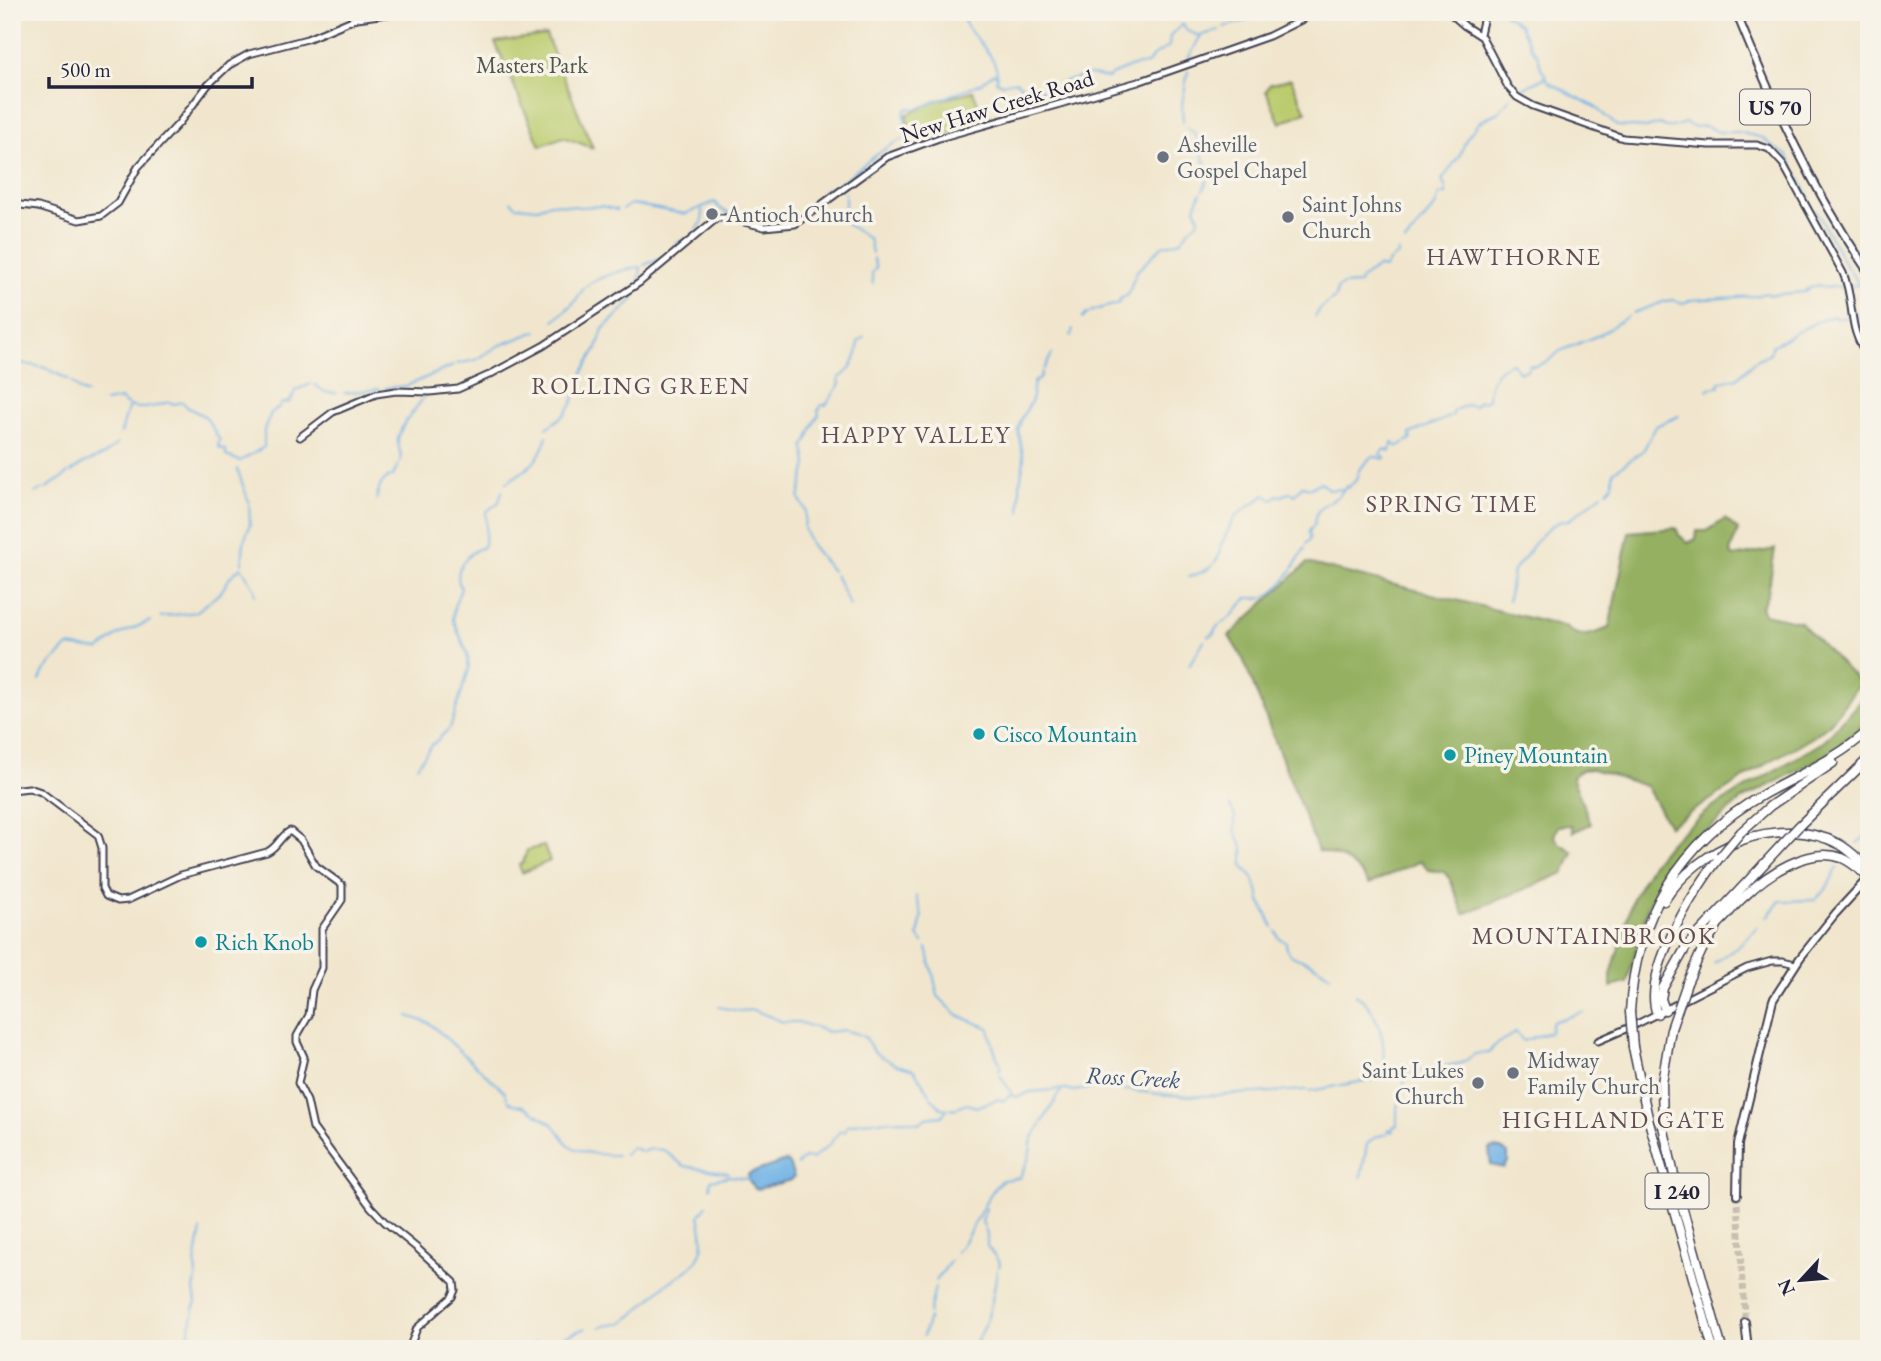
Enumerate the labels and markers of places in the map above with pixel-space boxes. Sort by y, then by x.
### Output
place label: Asheville Gospel Chapel [1176,129,1308,185]
marker: Asheville Gospel Chapel [1155,149,1171,165]
place label: Saint Johns Church [1302,189,1402,245]
place label: Antioch Church [725,199,873,229]
marker: Antioch Church [704,206,720,222]
marker: Saint Johns Church [1280,209,1296,225]
place label: Cisco Mountain [993,719,1137,749]
marker: Cisco Mountain [971,726,987,742]
place label: Piney Mountain [1464,740,1608,770]
marker: Piney Mountain [1442,747,1458,763]
place label: Rich Knob [215,927,314,957]
marker: Rich Knob [193,934,209,950]
place label: Midway Family Church [1527,1045,1660,1101]
place label: Saint Lukes Church [1362,1055,1464,1111]
marker: Midway Family Church [1505,1065,1521,1081]
marker: Saint Lukes Church [1470,1075,1486,1091]

